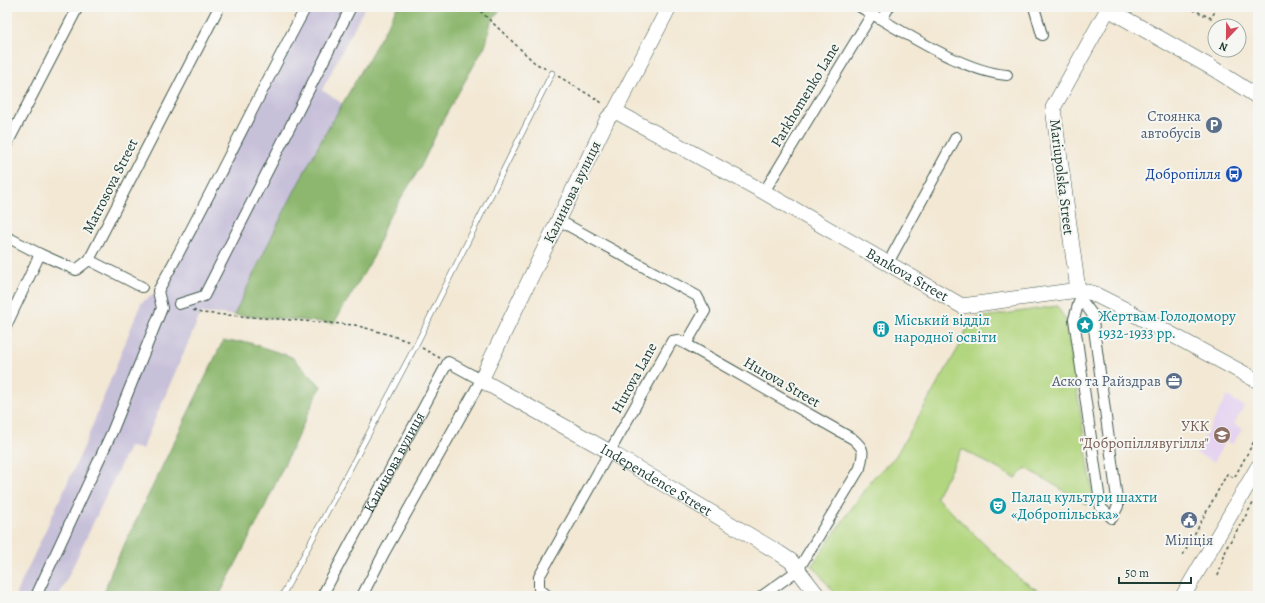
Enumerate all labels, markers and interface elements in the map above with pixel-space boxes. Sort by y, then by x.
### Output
north arrow [1207,18,1247,58]
text: N [1217,38,1230,55]
street label: Parkhomenko Lane [766,39,844,151]
place label: Стоянка автобусів [1141,106,1201,143]
parking icon: Стоянка автобусів [1204,115,1224,135]
street label: Mariupolska Street [1045,118,1079,236]
street label: Matrosova Street [77,135,143,237]
street label: Калинова вулиця [539,137,605,247]
place label: Добропілля [1146,164,1221,184]
bus stop icon: Добропілля [1224,164,1244,184]
street label: Bankova Street [863,243,952,306]
place label: Жертвам Голодомору 1932-1933 рр. [1098,306,1236,343]
place label: Міський відділ народної освіти [894,310,997,347]
place icon: Жертвам Голодомору 1932-1933 рр. [1075,315,1095,335]
building icon: Міський відділ народної освіти [871,319,891,339]
street label: Hurova Lane [606,339,662,417]
street label: Hurova Street [740,352,824,412]
place label: Аско та Райздрав [1051,371,1161,391]
office icon: Аско та Райздрав [1164,371,1184,391]
street label: Калинова вулиця [359,408,429,516]
place label: УКК "Добропіллявугілля" [1080,416,1209,453]
school or university icon: УКК "Добропіллявугілля" [1212,425,1232,445]
street label: Independence Street [597,439,716,521]
place label: Палац культури шахти «Добропільська» [1011,487,1158,524]
theatre icon: Палац культури шахти «Добропільська» [988,496,1008,516]
public building icon: Міліція [1179,510,1199,530]
place label: Міліція [1165,530,1213,550]
scale bar [1119,559,1191,585]
text: 50 m [1125,565,1149,581]

